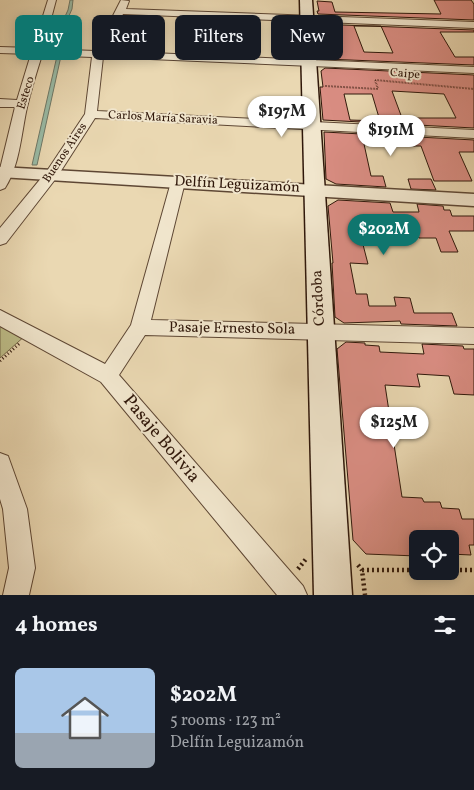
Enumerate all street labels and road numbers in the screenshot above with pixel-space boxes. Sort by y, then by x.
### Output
street label: Caipe [389,65,421,83]
street label: Esteco [13,74,39,112]
street label: Carlos María Saravia [108,107,218,129]
street label: Buenos Aires [39,120,91,186]
street label: Delfín Leguizamón [174,171,300,199]
street label: Córdoba [307,269,331,327]
street label: Pasaje Ernesto Sola [169,317,295,341]
street label: Pasaje Bolivia [117,389,206,489]

